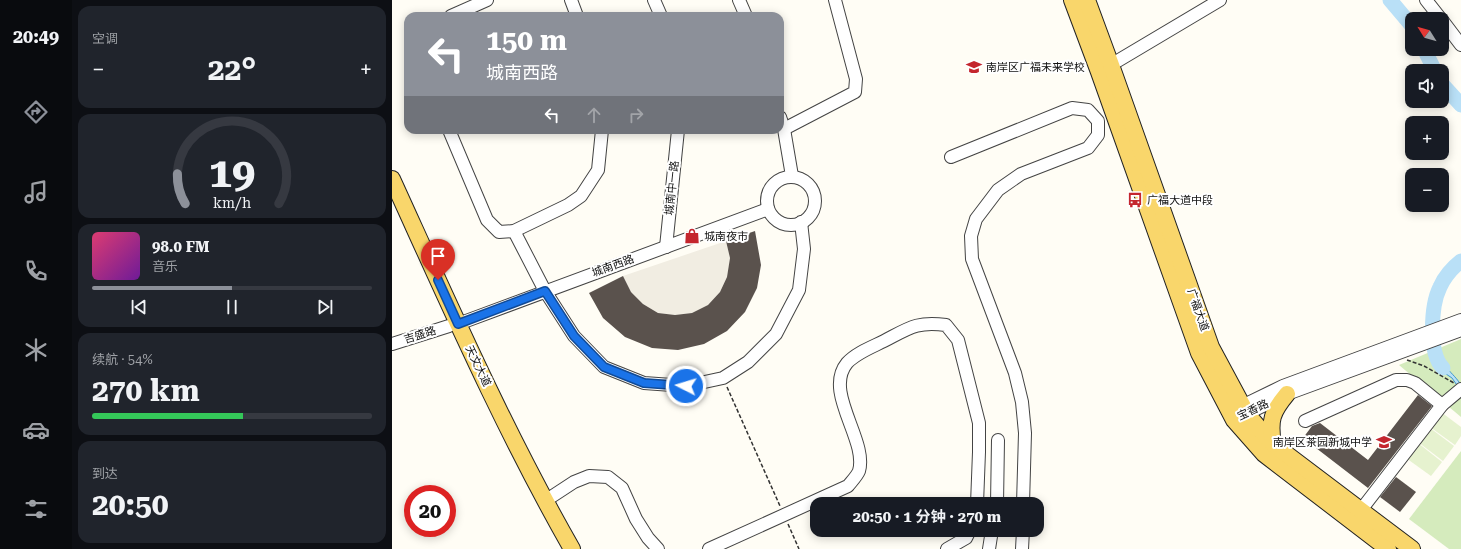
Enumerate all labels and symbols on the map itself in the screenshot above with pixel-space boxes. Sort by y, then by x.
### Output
north arrow [1405,12,1449,56]
school or university icon: 南岸区广福未来学校 [965,58,983,76]
place label: 南岸区广福未来学校 [986,61,1085,74]
street label: 城南中一路 [663,160,681,216]
bus stop icon: 广福大道中段 [1126,191,1144,209]
place label: 广福大道中段 [1147,194,1213,207]
shop icon: 城南夜市 [683,227,701,245]
place label: 城南夜市 [704,230,748,243]
pin [421,239,455,280]
street label: 城南西路 [590,252,636,280]
street label: 广福大道 [1185,287,1211,333]
street label: 吉盛路 [402,324,438,346]
street label: 天文大道 [463,343,493,389]
position arrow [665,365,707,407]
street label: 宝香路 [1235,397,1271,423]
school or university icon: 南岸区茶园新城中学 [1375,433,1393,451]
place label: 南岸区茶园新城中学 [1273,436,1372,449]
speed limit sign: 20 [404,485,456,537]

